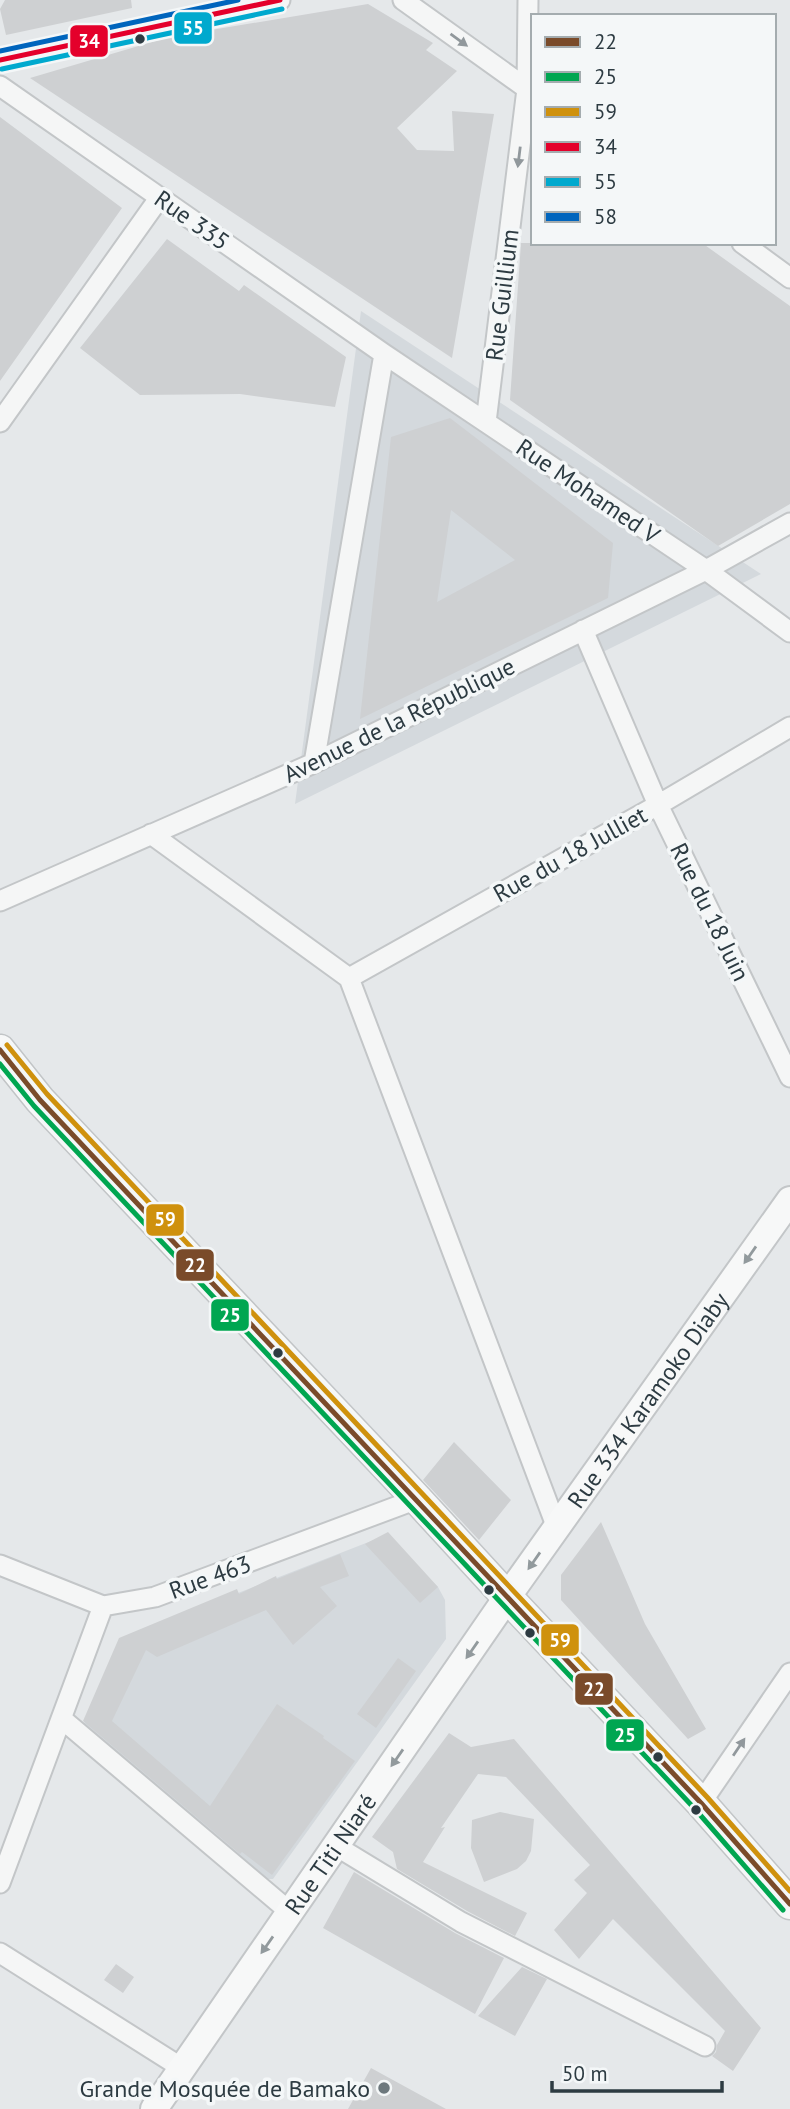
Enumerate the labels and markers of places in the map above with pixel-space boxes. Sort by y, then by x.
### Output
unlabelled marker [133,32,147,46]
unlabelled marker [271,1346,285,1360]
unlabelled marker [482,1583,496,1597]
unlabelled marker [523,1626,537,1640]
unlabelled marker [651,1750,665,1764]
unlabelled marker [689,1803,703,1817]
place label: Grande Mosquée de Bamako [79,2073,370,2104]
marker: Grande Mosquée de Bamako [376,2080,392,2096]

